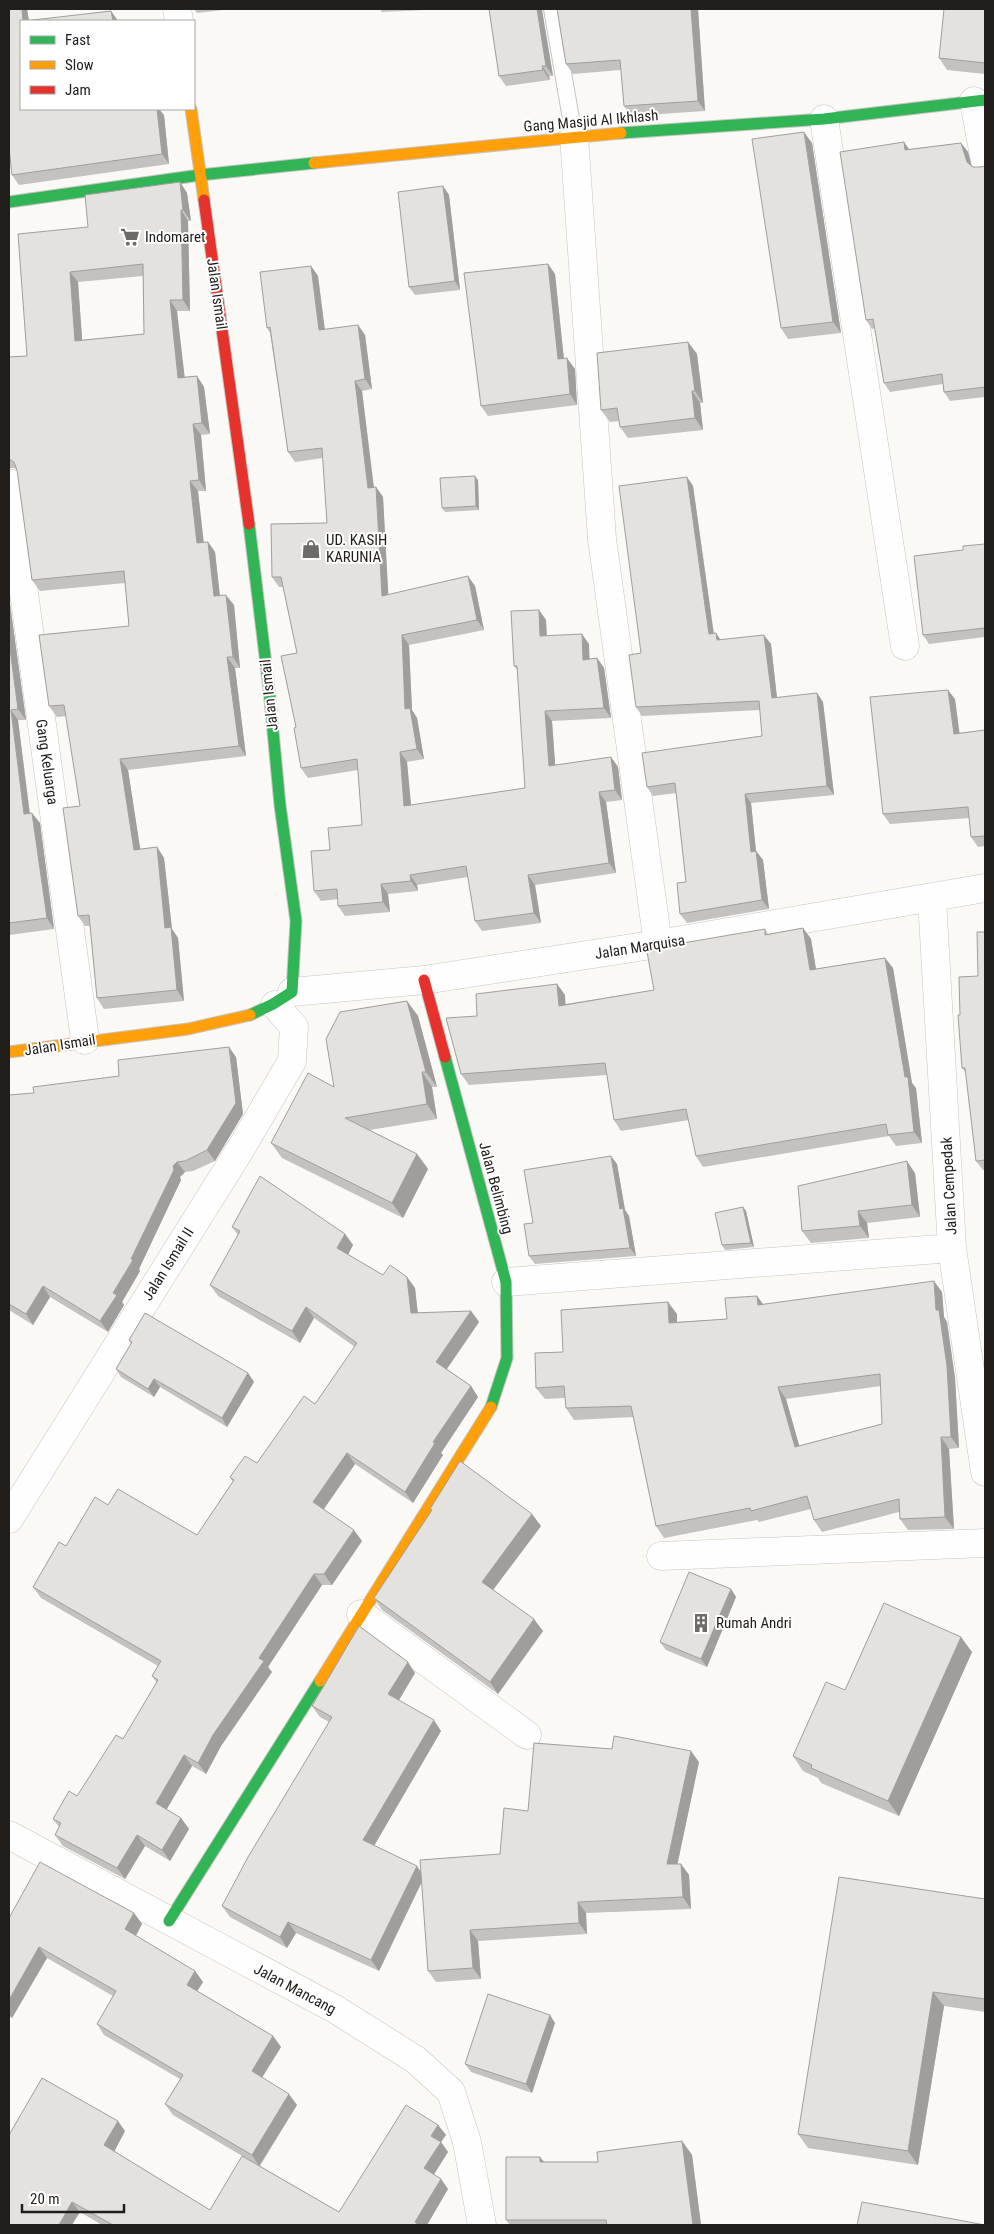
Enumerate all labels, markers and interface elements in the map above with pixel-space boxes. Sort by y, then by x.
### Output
legend [20,20,195,110]
text: Fast [65,31,90,49]
text: Slow [65,56,94,74]
text: Jam [65,81,91,99]
street label: Gang Masjid Al Ikhlash [523,106,659,136]
supermarket icon: Indomaret [119,226,141,248]
place label: Indomaret [145,228,205,246]
street label: Jalan Ismail [203,257,231,331]
place label: UD. KASIH KARUNIA [326,531,387,566]
shop icon: UD. KASIH KARUNIA [300,538,322,560]
street label: Jalan Ismail [256,658,282,732]
street label: Gang Keluarga [32,718,62,806]
street label: Jalan Marquisa [594,931,686,963]
street label: Jalan Ismail [23,1030,97,1060]
street label: Jalan Cempedak [937,1136,961,1236]
street label: Jalan Belimbing [475,1140,517,1236]
street label: Jalan Ismail II [138,1224,198,1304]
building icon: Rumah Andri [690,1612,712,1634]
place label: Rumah Andri [716,1614,792,1632]
street label: Jalan Mancang [251,1960,339,2018]
scale bar [22,2182,125,2214]
text: 20 m [30,2190,60,2208]

